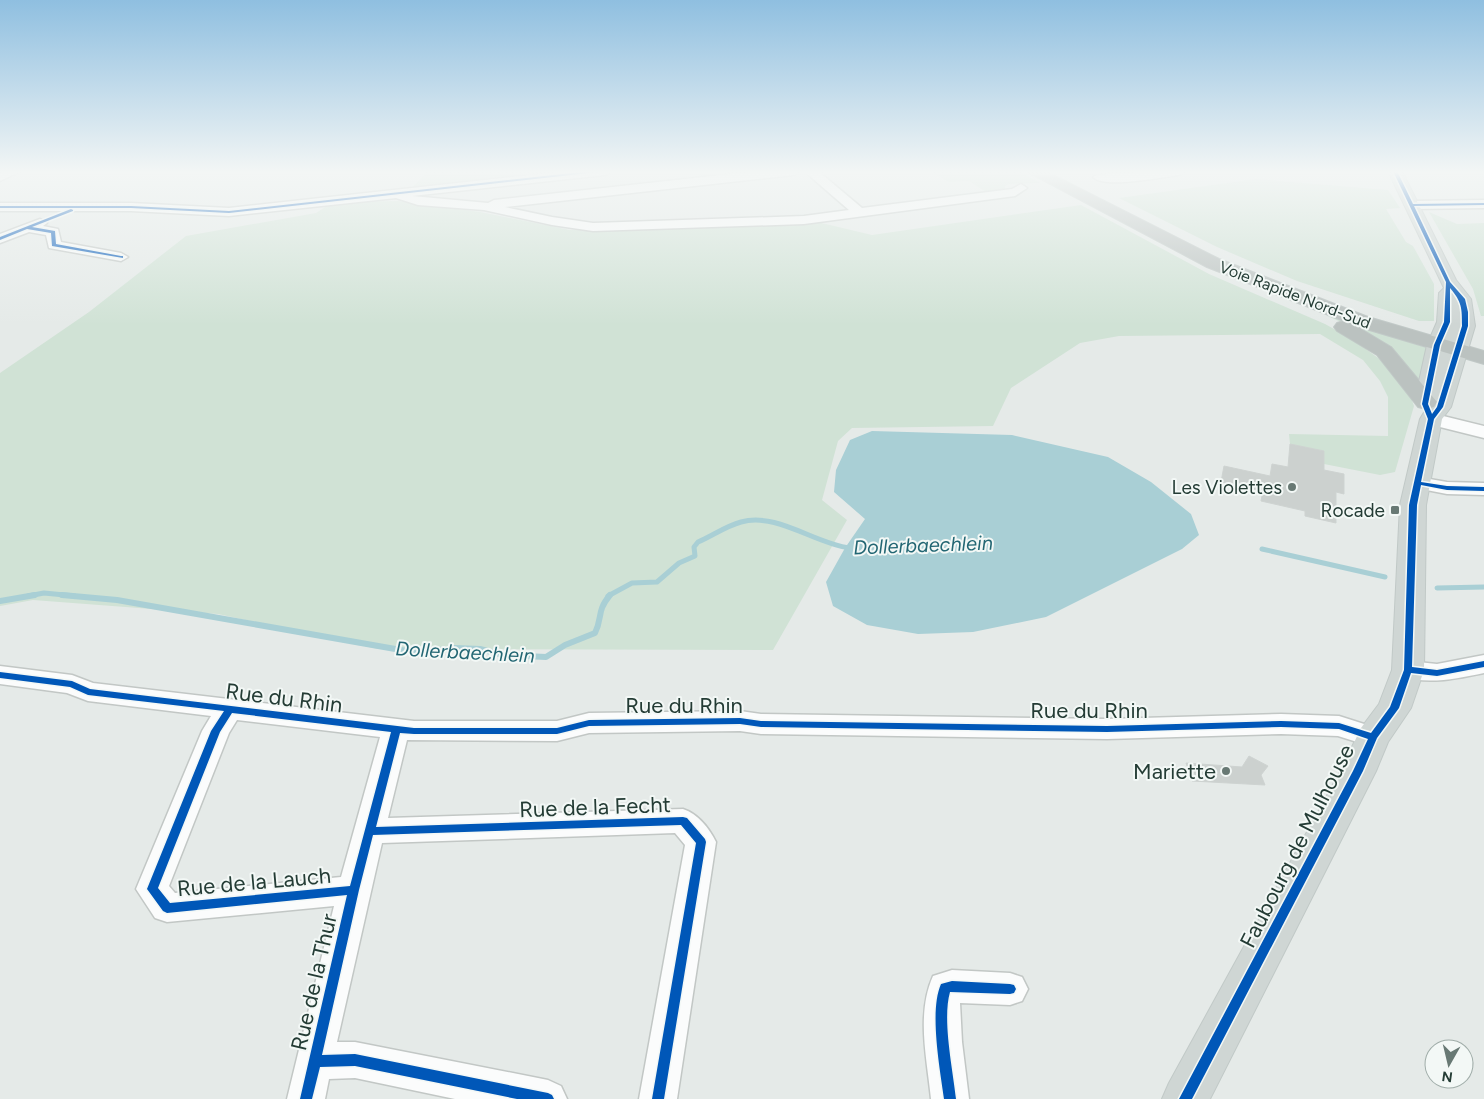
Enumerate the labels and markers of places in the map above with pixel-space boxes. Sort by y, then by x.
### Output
place label: Les Violettes [1172,476,1282,499]
marker: Les Violettes [1286,481,1298,493]
place label: Rocade [1321,499,1385,522]
marker: Rocade [1389,504,1401,516]
place label: Mariette [1133,758,1216,785]
marker: Mariette [1220,765,1232,777]

